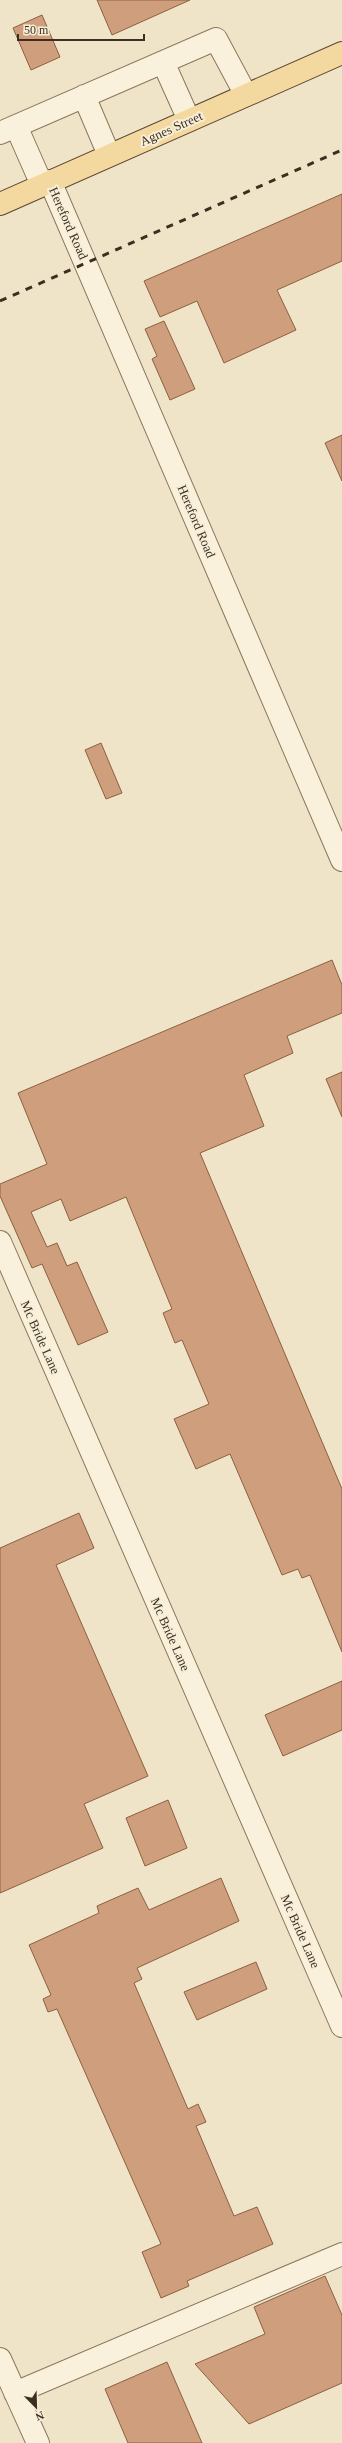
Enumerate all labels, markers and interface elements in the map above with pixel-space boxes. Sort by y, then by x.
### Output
scale bar [18,16,144,42]
text: 50 m [24,23,49,37]
street label: Agnes Street [138,108,205,149]
street label: Hereford Road [46,185,91,262]
street label: Hereford Road [174,483,219,560]
street label: Mc Bride Lane [18,1298,63,1376]
street label: Mc Bride Lane [148,1595,193,1673]
street label: Mc Bride Lane [278,1892,323,1970]
north arrow [16,2387,56,2427]
text: N [34,2409,46,2423]

